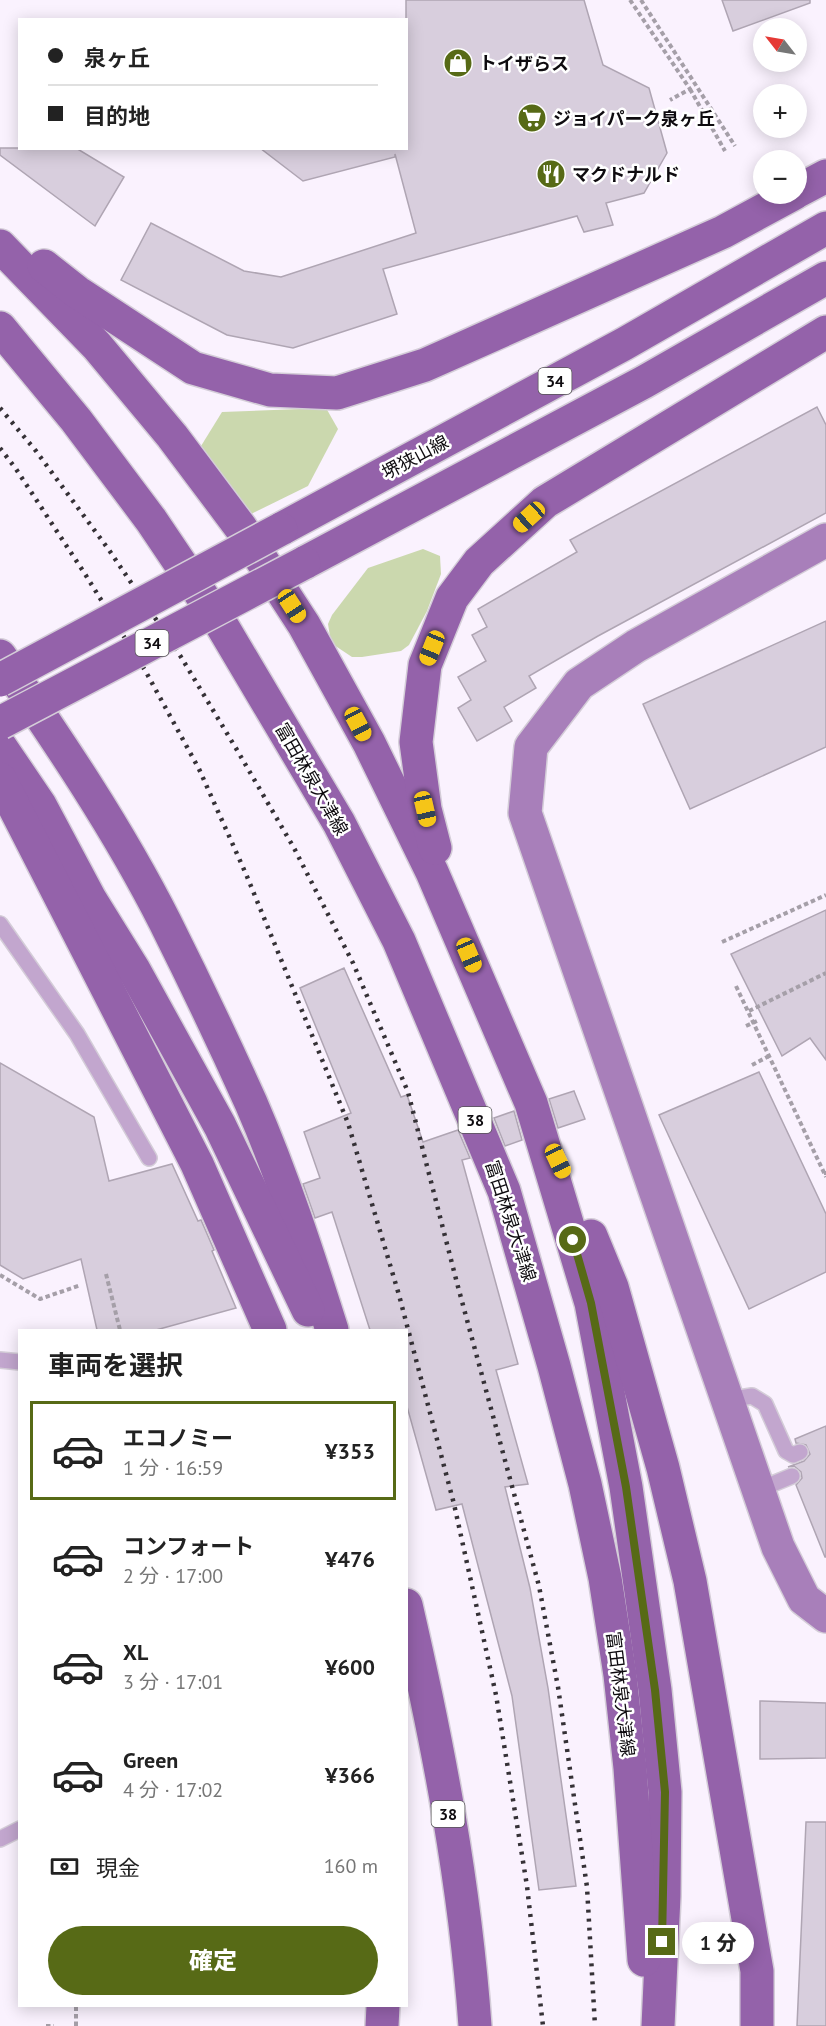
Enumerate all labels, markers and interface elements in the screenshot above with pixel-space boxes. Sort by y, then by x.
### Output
north arrow [753,18,807,72]
map controls [753,18,807,204]
text: 泉ヶ丘 [84,44,150,72]
shop icon: トイザらス [442,47,474,79]
place label: トイザらス [479,52,569,75]
button: + [753,84,807,138]
text: 目的地 [84,102,150,130]
supermarket icon: ジョイパーク泉ヶ丘 [516,102,548,134]
place label: ジョイパーク泉ヶ丘 [553,107,715,130]
button: − [753,150,807,204]
restaurant icon: マクドナルド [535,158,567,190]
place label: マクドナルド [572,163,680,186]
road number: 34 [538,368,572,394]
street label: 堺狭山線 [378,430,452,484]
car [510,498,548,536]
car [275,586,309,626]
car [417,628,447,668]
road number: 34 [136,630,168,656]
car [342,704,374,744]
street label: 富田林泉大津線 [271,719,353,839]
car [412,789,438,829]
car [454,935,484,975]
road number: 38 [458,1107,492,1133]
car [542,1141,574,1181]
street label: 富田林泉大津線 [481,1158,541,1284]
route start [559,1226,586,1253]
text: 車両を選択 [48,1348,183,1382]
icon: car [51,1424,105,1478]
text: エコノミー [123,1424,233,1452]
text: ¥353 [325,1437,375,1465]
text: 1 分 · 16:59 [123,1455,223,1481]
icon: car [51,1532,105,1586]
text: コンフォート [123,1532,254,1560]
text: ¥476 [325,1545,375,1573]
text: 2 分 · 17:00 [123,1563,223,1589]
street label: 富田林泉大津線 [602,1630,640,1758]
text: XL [123,1638,148,1666]
icon: car [51,1640,105,1694]
text: ¥600 [325,1653,375,1681]
text: 3 分 · 17:01 [123,1669,223,1695]
text: Green [123,1746,178,1774]
icon: car [51,1748,105,1802]
text: ¥366 [325,1761,375,1789]
text: 4 分 · 17:02 [123,1777,223,1803]
road number: 38 [432,1801,464,1827]
icon: cash [48,1850,81,1883]
text: 160 m [324,1853,378,1879]
text: 現金 [96,1854,140,1882]
callout: 1 分 [683,1921,755,1963]
button: 確定 [48,1926,378,1995]
route end [648,1928,675,1955]
text: 1 分 [700,1930,736,1956]

